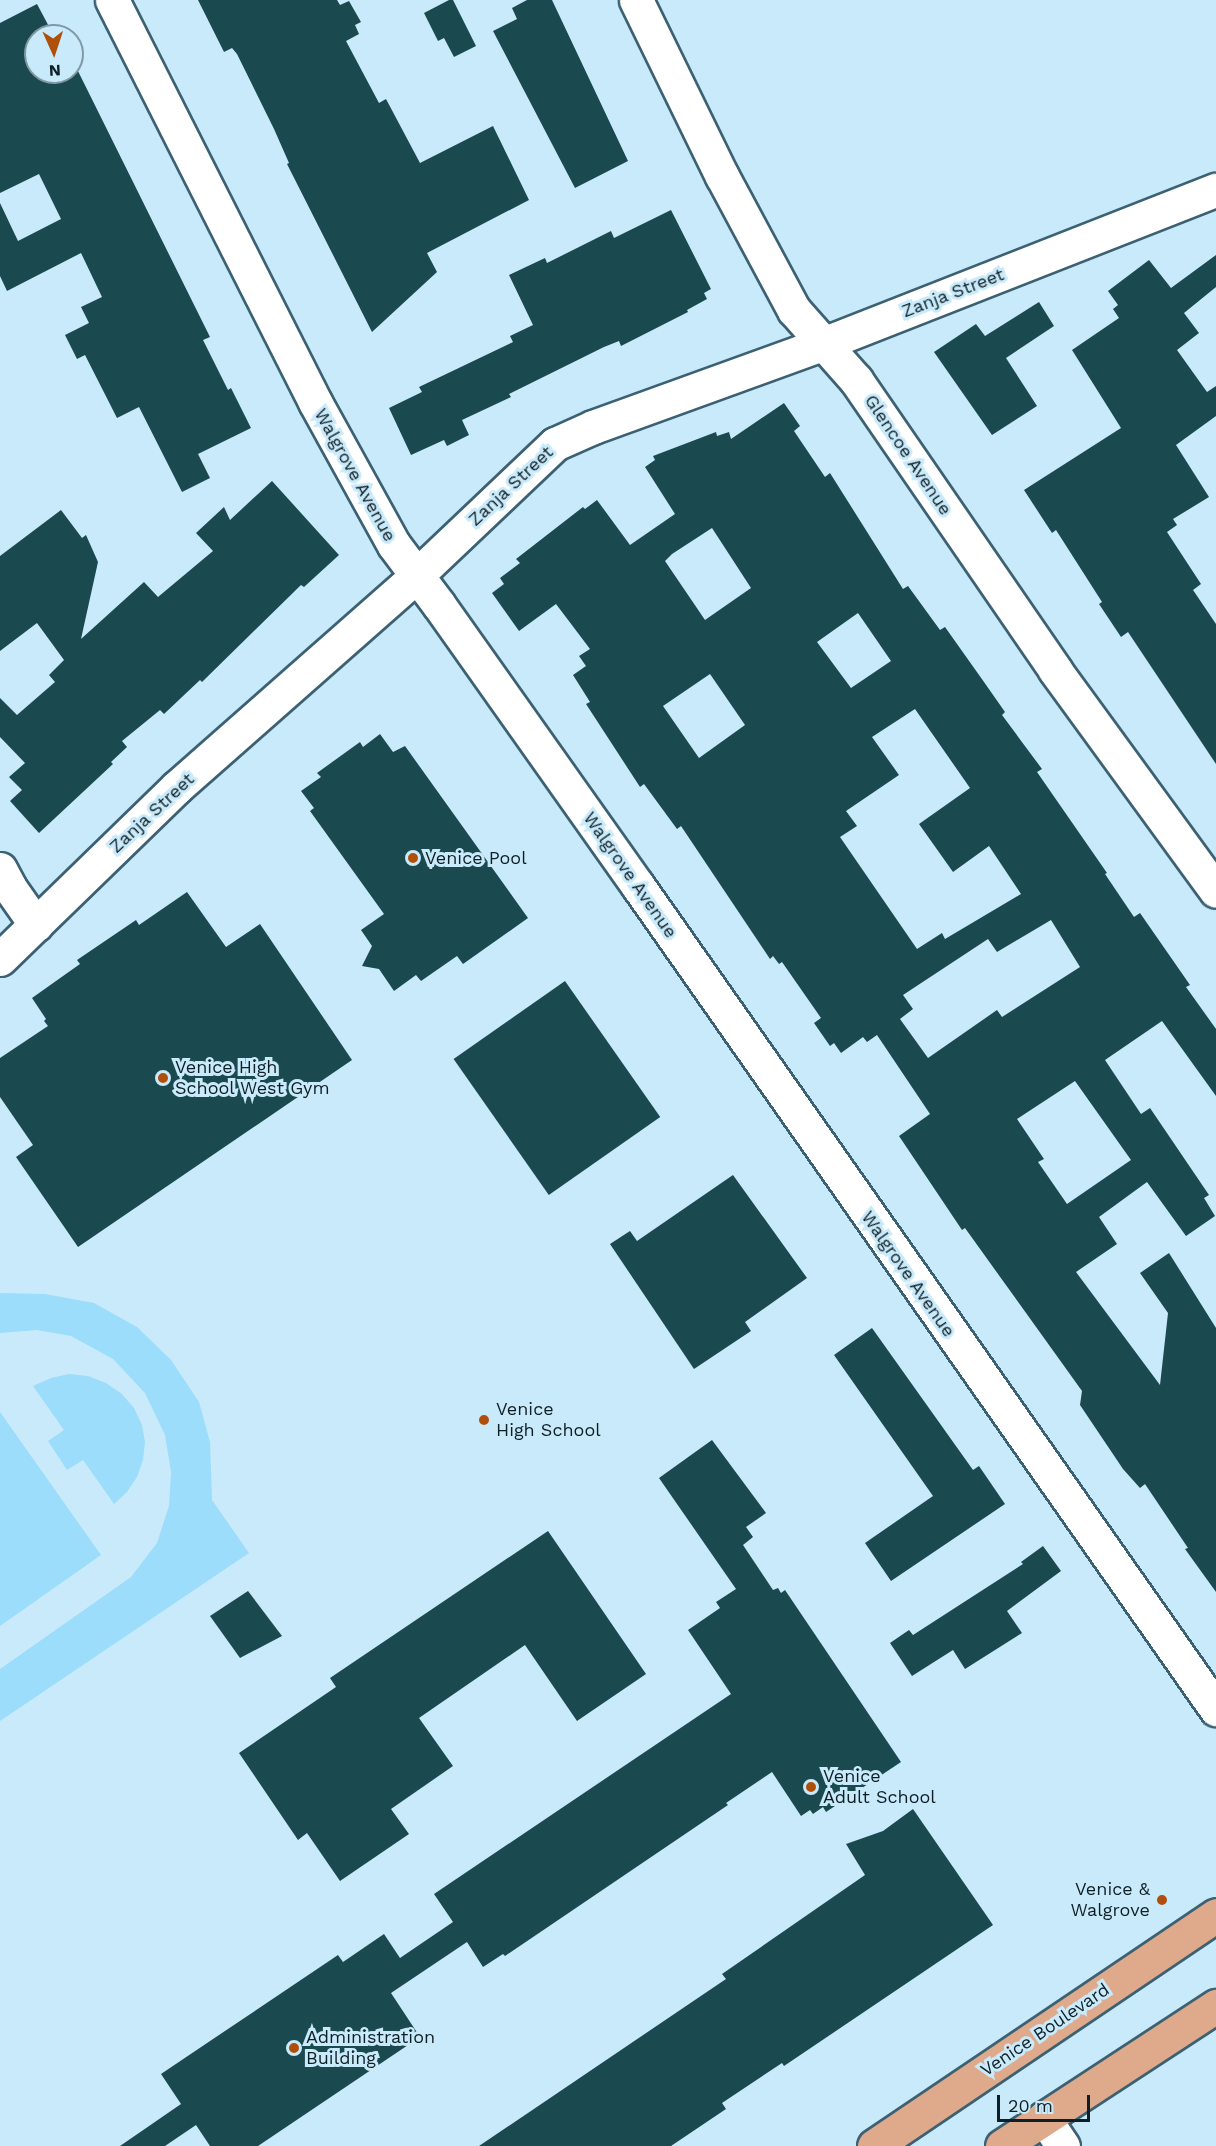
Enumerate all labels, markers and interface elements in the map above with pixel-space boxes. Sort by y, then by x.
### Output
north arrow [24,24,84,84]
text: N [48,61,61,80]
street label: Zanja Street [899,264,1007,322]
street label: Glencoe Avenue [860,390,956,520]
street label: Walgrove Avenue [309,404,401,546]
street label: Zanja Street [464,441,558,531]
street label: Zanja Street [105,768,199,858]
street label: Walgrove Avenue [578,808,682,942]
place label: Venice Pool [425,847,527,869]
marker: Venice Pool [406,851,420,865]
place label: Venice High School West Gym [175,1057,331,1100]
marker: Venice High School West Gym [156,1071,170,1085]
street label: Walgrove Avenue [856,1207,960,1341]
place label: Venice High School [496,1399,601,1442]
marker: Venice High School [477,1413,491,1427]
place label: Venice Adult School [823,1766,936,1808]
marker: Venice Adult School [804,1780,818,1794]
place label: Venice & Walgrove [1071,1879,1150,1922]
marker: Venice & Walgrove [1155,1893,1169,1907]
street label: Venice Boulevard [976,1979,1114,2081]
place label: Administration Building [306,2027,435,2070]
marker: Administration Building [287,2041,301,2055]
scale bar [1000,2083,1093,2121]
text: 20 m [1008,2095,1053,2116]

